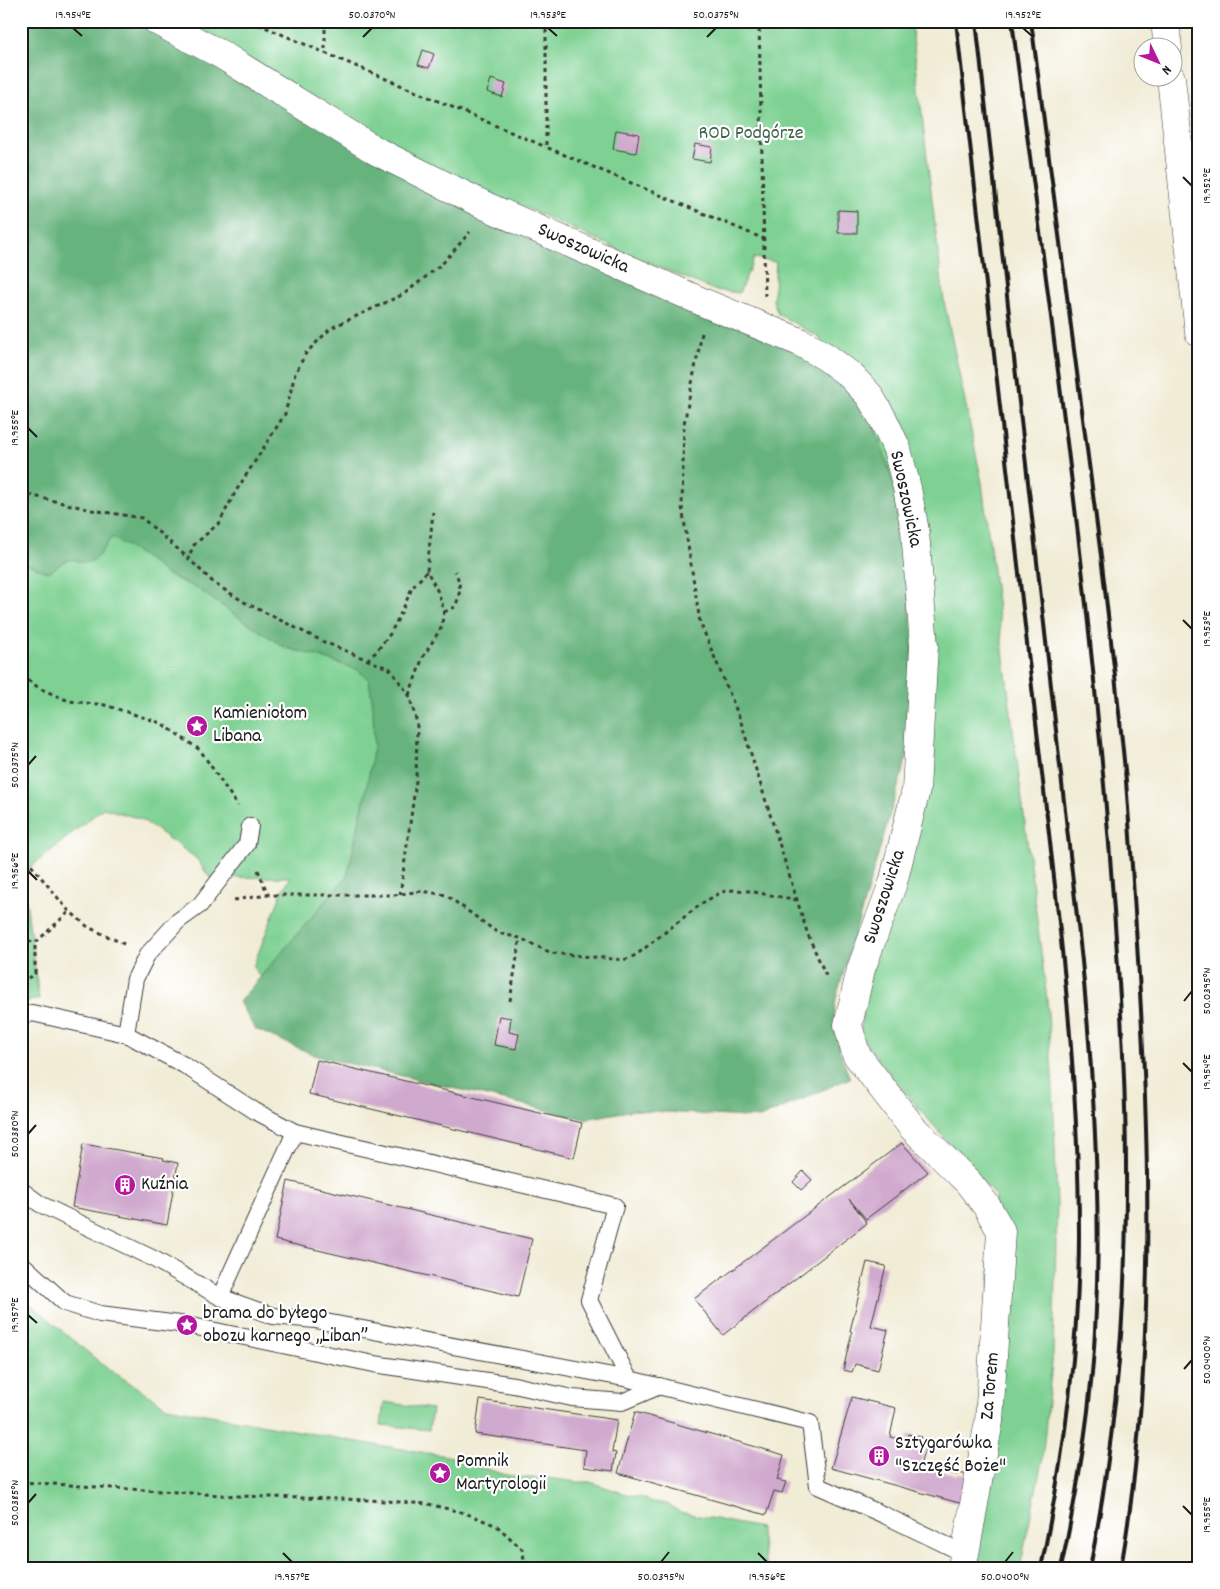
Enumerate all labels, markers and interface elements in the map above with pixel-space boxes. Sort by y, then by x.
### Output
text: 19.954°E [55,7,91,24]
text: 50.0370°N [349,7,396,24]
text: 19.953°E [530,7,566,24]
text: 50.0375°N [693,7,739,24]
text: 19.952°E [1005,7,1041,24]
north arrow [1132,38,1182,88]
text: N [1156,60,1176,79]
park label: ROD Podgórze [699,120,804,148]
text: 19.952°E [1199,168,1216,204]
street label: Swoszowicka [533,216,634,282]
text: 19.955°E [7,409,24,446]
street label: Swoszowicka [881,448,929,550]
text: 19.953°E [1199,611,1216,647]
place label: Kamieniołom Libana [213,700,307,751]
place icon: Kamieniołom Libana [185,714,209,738]
text: 50.0375°N [7,742,24,788]
street label: Swoszowicka [857,846,914,948]
text: 19.956°E [7,852,24,889]
text: 50.0395°N [1199,968,1216,1014]
text: 19.954°E [1199,1054,1216,1090]
text: 50.0380°N [7,1110,24,1158]
place label: Kuźnia [141,1171,189,1199]
building icon: Kuźnia [113,1173,137,1197]
text: 19.957°E [7,1297,24,1333]
place label: brama do byłego obozu karnego „Liban” [203,1300,368,1351]
place icon: brama do byłego obozu karnego „Liban” [175,1313,199,1337]
text: 50.0400°N [1199,1336,1216,1384]
street label: Za Torem [974,1351,1008,1421]
place label: Sztygarówka "Szczęść Boże" [895,1430,1006,1481]
building icon: Sztygarówka "Szczęść Boże" [867,1444,891,1468]
place label: Pomnik Martyrologii [456,1448,546,1499]
place icon: Pomnik Martyrologii [428,1461,452,1485]
text: 50.0385°N [7,1480,24,1526]
text: 19.955°E [1199,1496,1216,1533]
text: 19.957°E [274,1569,310,1586]
text: 50.0395°N [638,1569,684,1586]
text: 19.956°E [749,1569,786,1586]
text: 50.0400°N [981,1569,1029,1586]

